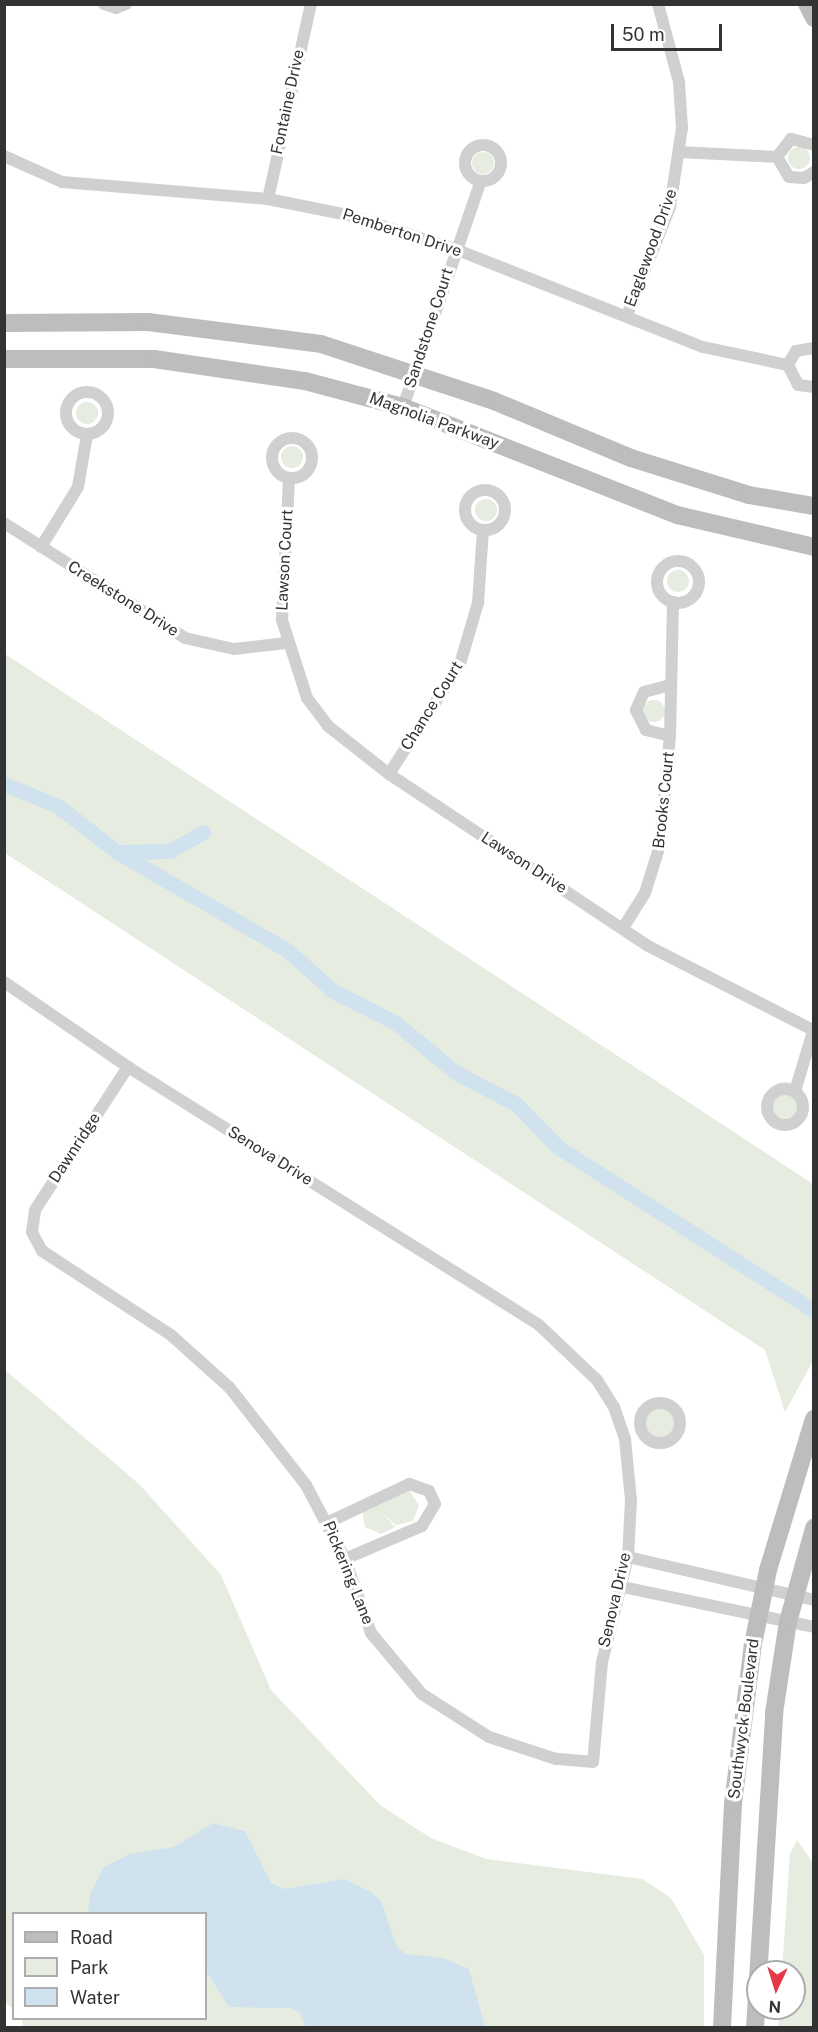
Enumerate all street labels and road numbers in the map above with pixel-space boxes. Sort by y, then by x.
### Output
street label: Fontaine Drive [268,48,308,156]
street label: Eaglewood Drive [621,186,681,310]
street label: Pemberton Drive [340,205,464,261]
street label: Sandstone Court [401,266,457,390]
street label: Magnolia Parkway [367,389,501,453]
street label: Lawson Court [273,509,297,611]
street label: Creekstone Drive [64,557,182,641]
street label: Chance Court [397,658,467,754]
street label: Brooks Court [649,751,679,849]
street label: Lawson Drive [477,828,571,898]
street label: Dawnridge [45,1109,105,1187]
street label: Senova Drive [224,1122,316,1190]
street label: Pickering Lane [319,1518,377,1628]
street label: Senova Drive [595,1551,635,1649]
street label: Southwyck Boulevard [725,1638,763,1800]

